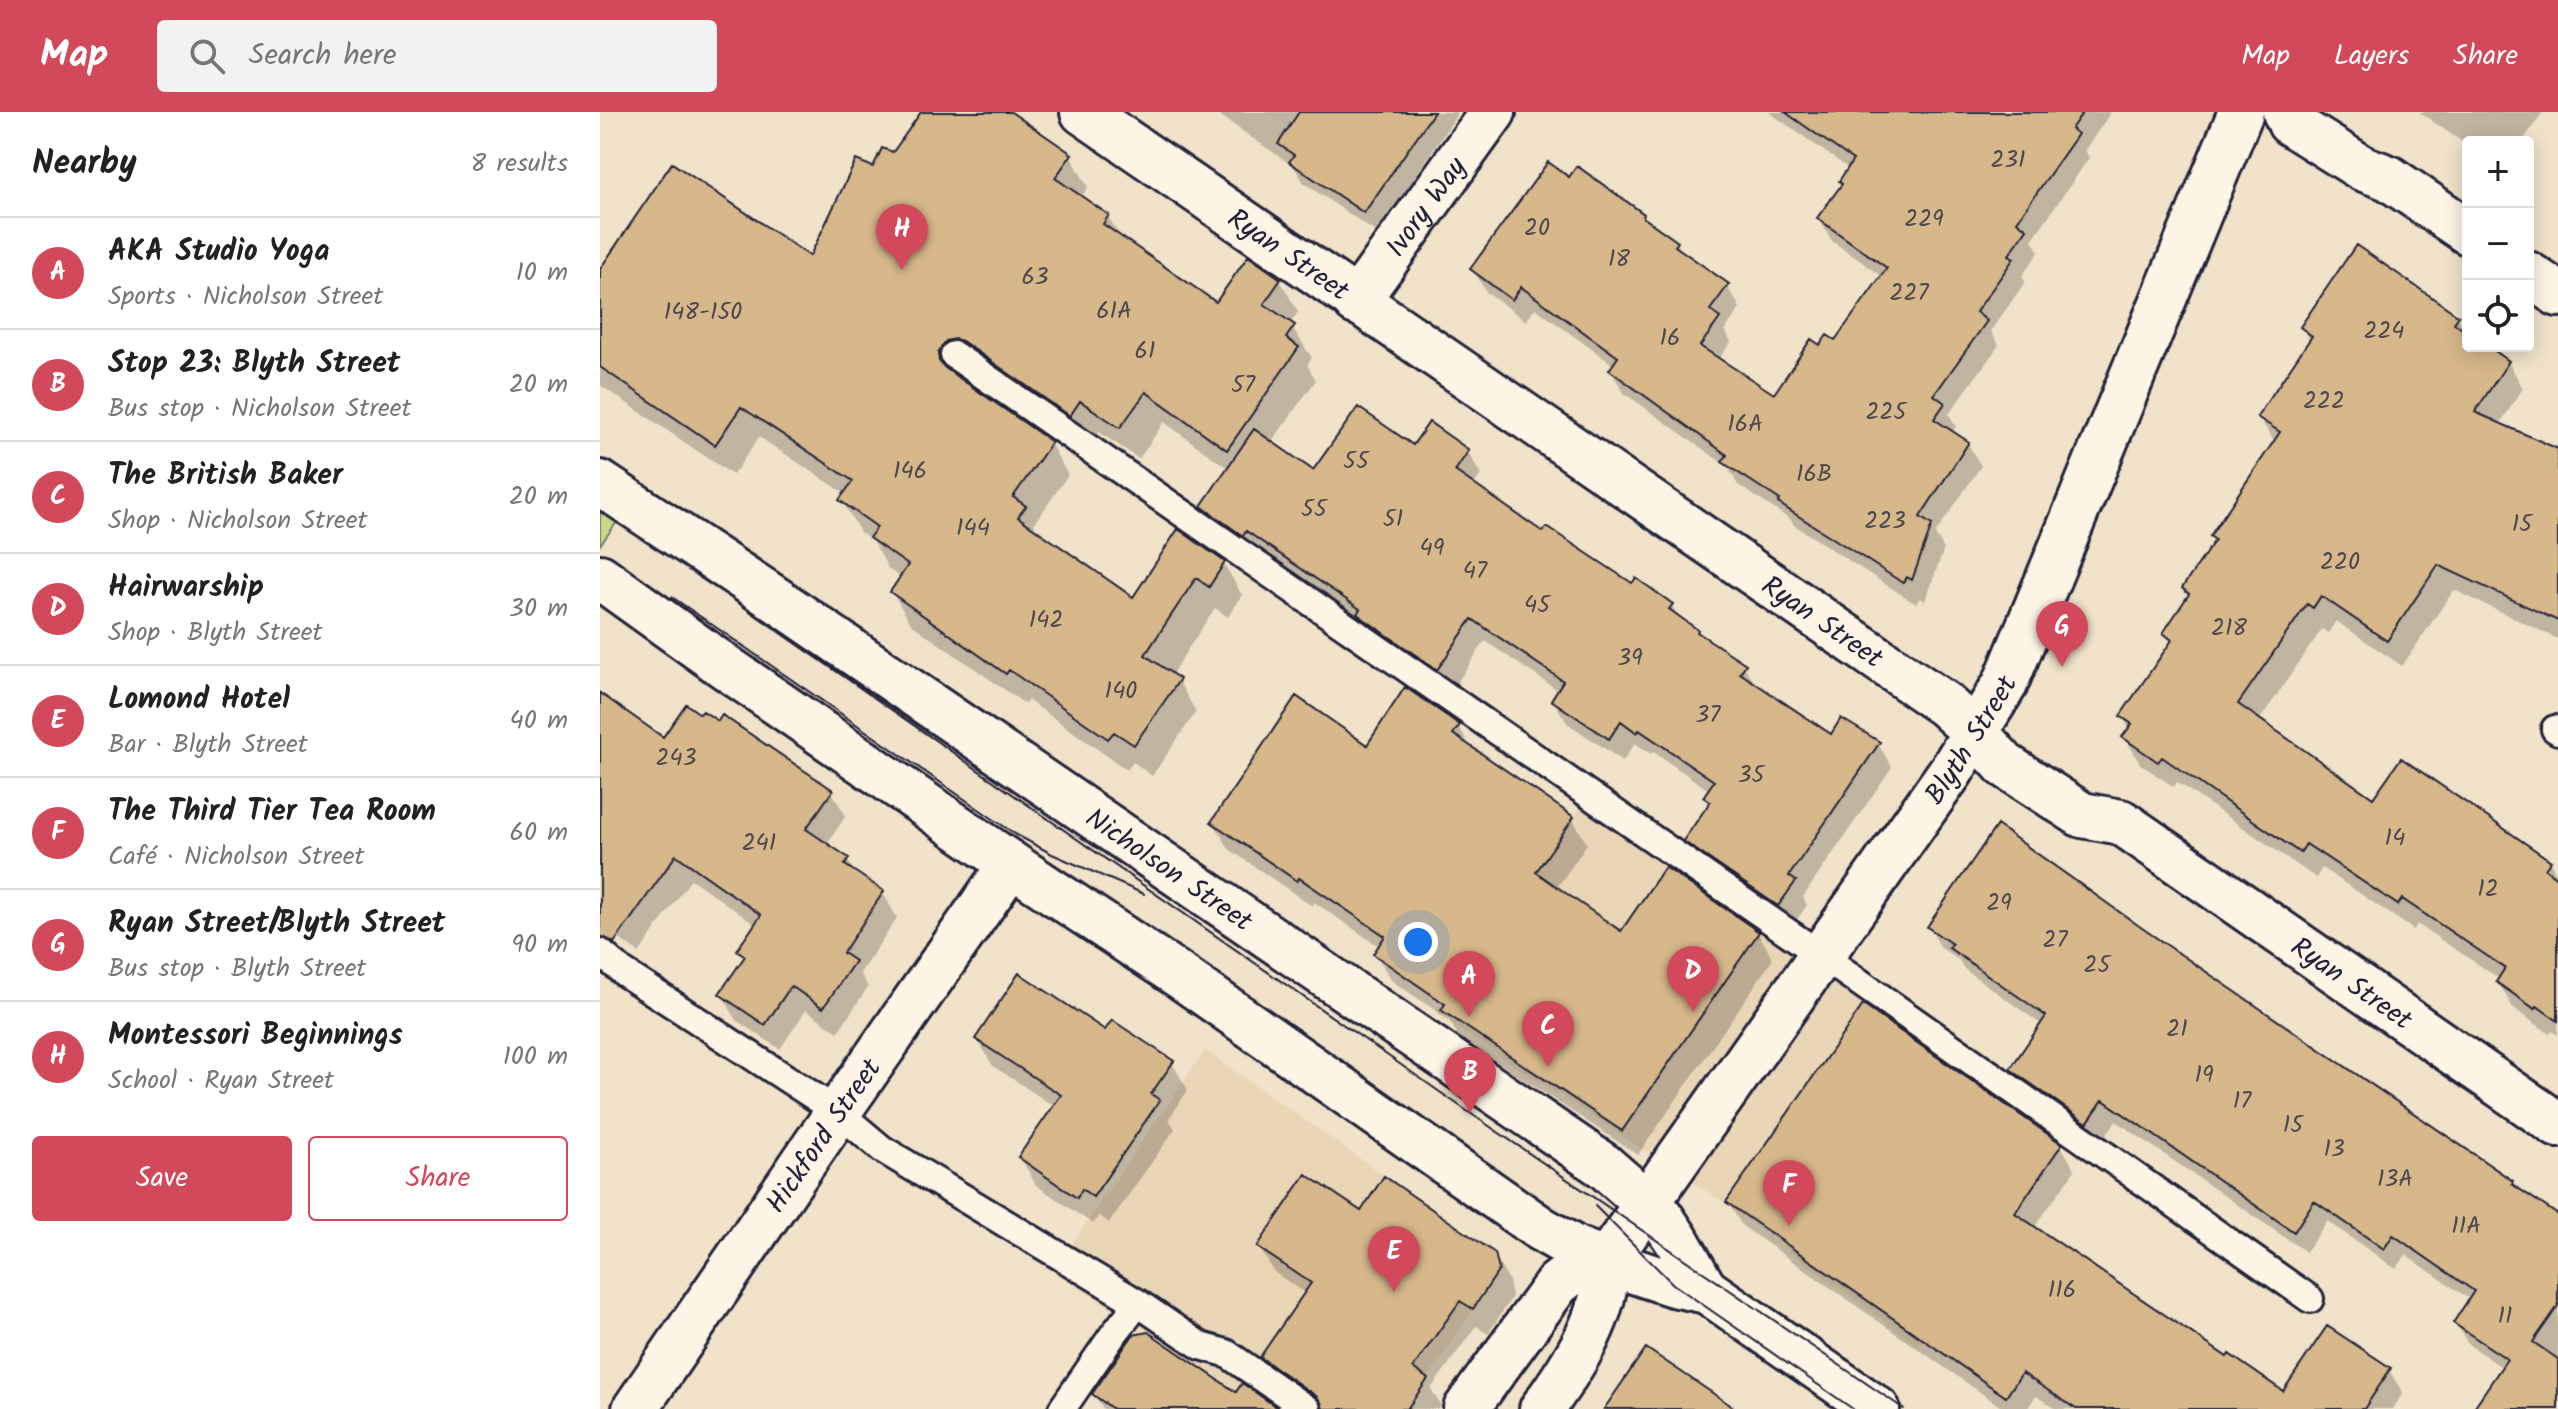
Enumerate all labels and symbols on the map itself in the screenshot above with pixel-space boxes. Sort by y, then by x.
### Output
house number: 231 [1990,141,2026,180]
street label: Ivory Way [1375,147,1479,268]
street label: Ryan Street [1217,198,1359,315]
house number: 229 [1904,200,1944,239]
pin: H [876,204,928,270]
house number: 20 [1524,209,1550,248]
house number: 18 [1608,240,1631,279]
house number: 63 [1021,258,1049,297]
house number: 227 [1890,274,1929,313]
house number: 61A [1096,292,1132,331]
house number: 148-150 [664,293,742,332]
house number: 224 [2363,312,2405,351]
house number: 16 [1660,319,1680,358]
house number: 61 [1135,332,1155,371]
house number: 57 [1231,366,1256,405]
house number: 222 [2303,382,2345,421]
house number: 225 [1866,393,1908,432]
house number: 16A [1727,405,1763,444]
house number: 55 [1343,442,1371,481]
house number: 146 [893,452,927,491]
house number: 16B [1796,455,1832,494]
house number: 55 [1301,490,1329,529]
house number: 51 [1383,500,1403,539]
house number: 223 [1864,502,1906,541]
house number: 15 [2512,505,2534,544]
house number: 144 [956,509,990,548]
house number: 49 [1420,529,1445,568]
house number: 220 [2320,543,2360,582]
house number: 47 [1463,552,1488,591]
street label: Ryan Street [1751,565,1893,682]
house number: 45 [1524,586,1552,625]
house number: 142 [1029,601,1063,640]
pin: G [2036,601,2088,667]
house number: 218 [2211,609,2248,648]
house number: 39 [1617,639,1643,678]
street label: Blyth Street [1914,668,2031,815]
house number: 140 [1105,672,1137,711]
house number: 37 [1696,696,1721,735]
house number: 243 [656,739,696,778]
house number: 35 [1738,756,1766,795]
street label: Nicholson Street [1075,797,1262,945]
house number: 14 [2385,819,2405,858]
house number: 241 [742,824,776,863]
house number: 12 [2477,870,2499,909]
house number: 29 [1986,884,2012,923]
house number: 27 [2042,921,2068,960]
your location [1398,922,1438,962]
street label: Ryan Street [2280,926,2422,1043]
pin: D [1667,946,1719,1012]
house number: 25 [2084,946,2113,985]
pin: A [1443,951,1495,1017]
pin: C [1522,1001,1574,1067]
house number: 21 [2166,1010,2188,1049]
pin: B [1444,1047,1496,1113]
street label: Hickford Street [755,1049,895,1223]
house number: 19 [2194,1056,2214,1095]
house number: 17 [2233,1082,2252,1121]
house number: 15 [2283,1106,2305,1145]
house number: 13 [2323,1130,2345,1169]
pin: F [1763,1160,1815,1226]
house number: 13A [2377,1160,2413,1199]
house number: 11A [2451,1207,2481,1246]
pin: E [1368,1226,1420,1292]
house number: 116 [2048,1271,2076,1310]
house number: 11 [2497,1297,2513,1336]

